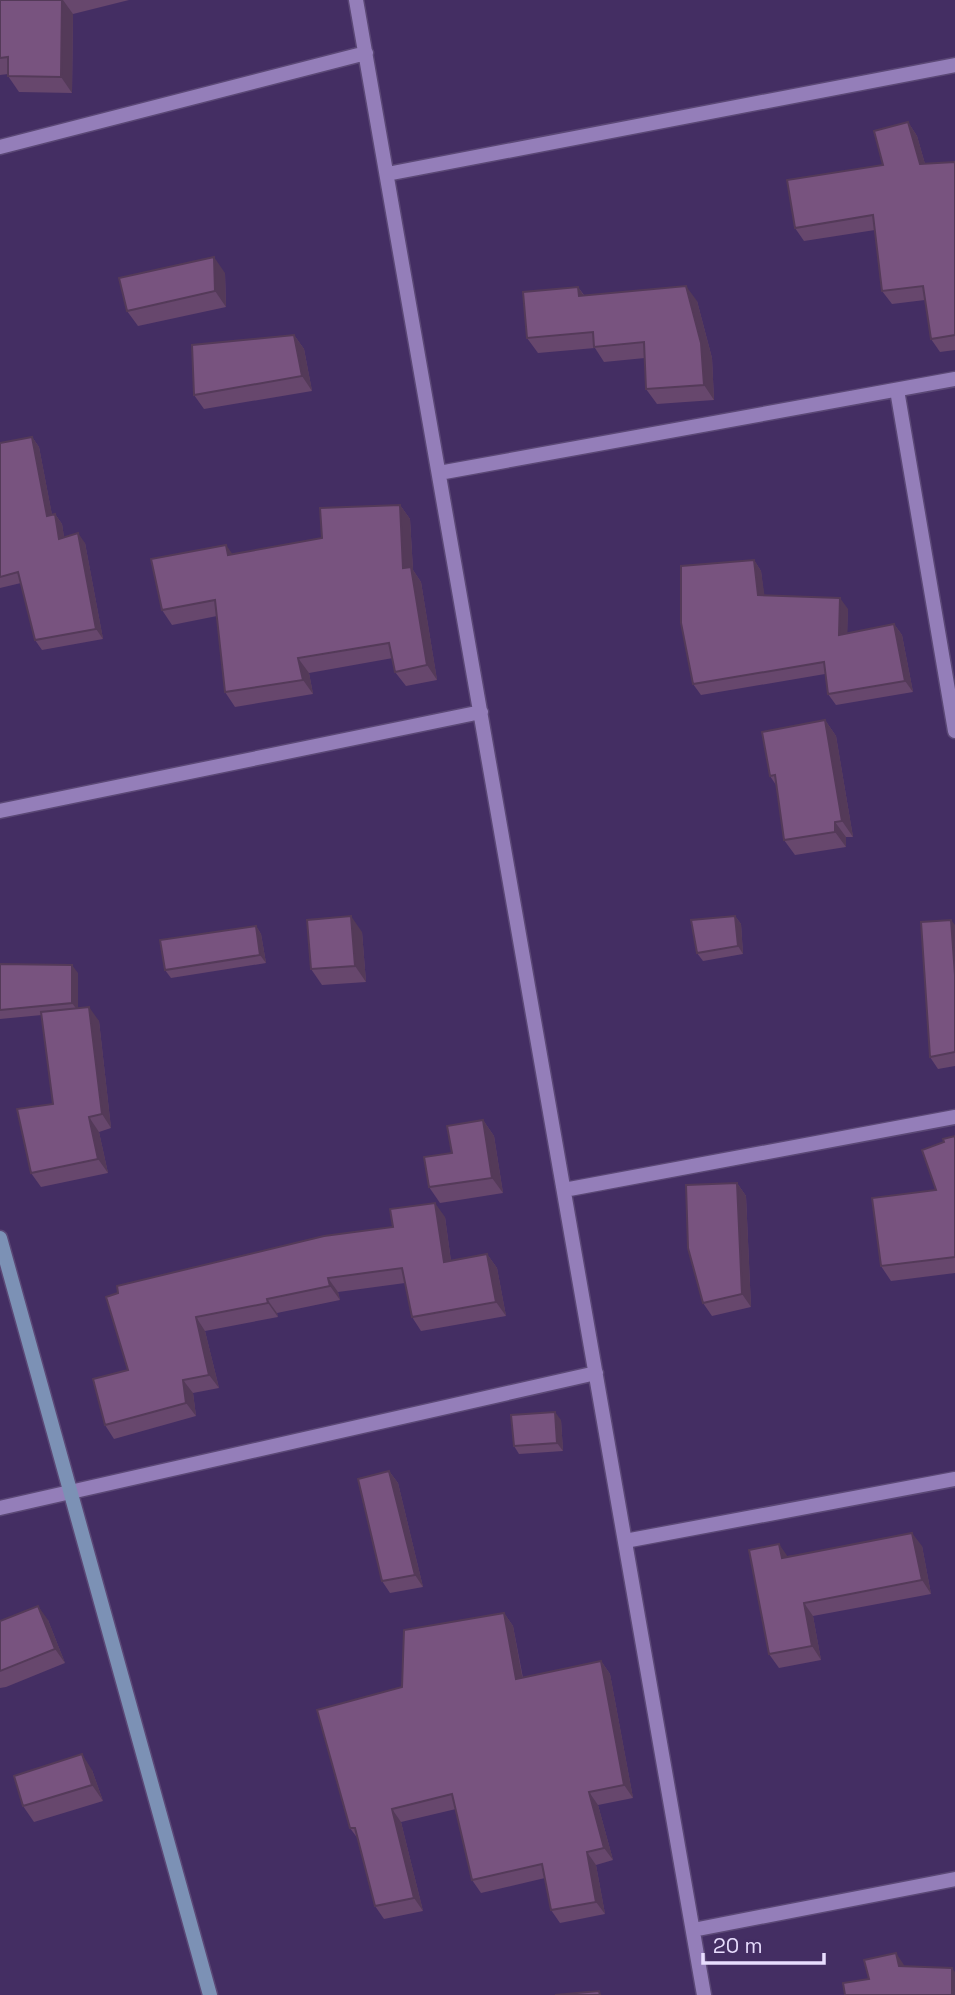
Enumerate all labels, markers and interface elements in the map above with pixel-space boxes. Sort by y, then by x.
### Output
scale bar [703,1922,824,1966]
text: 20 m [713,1932,763,1959]

